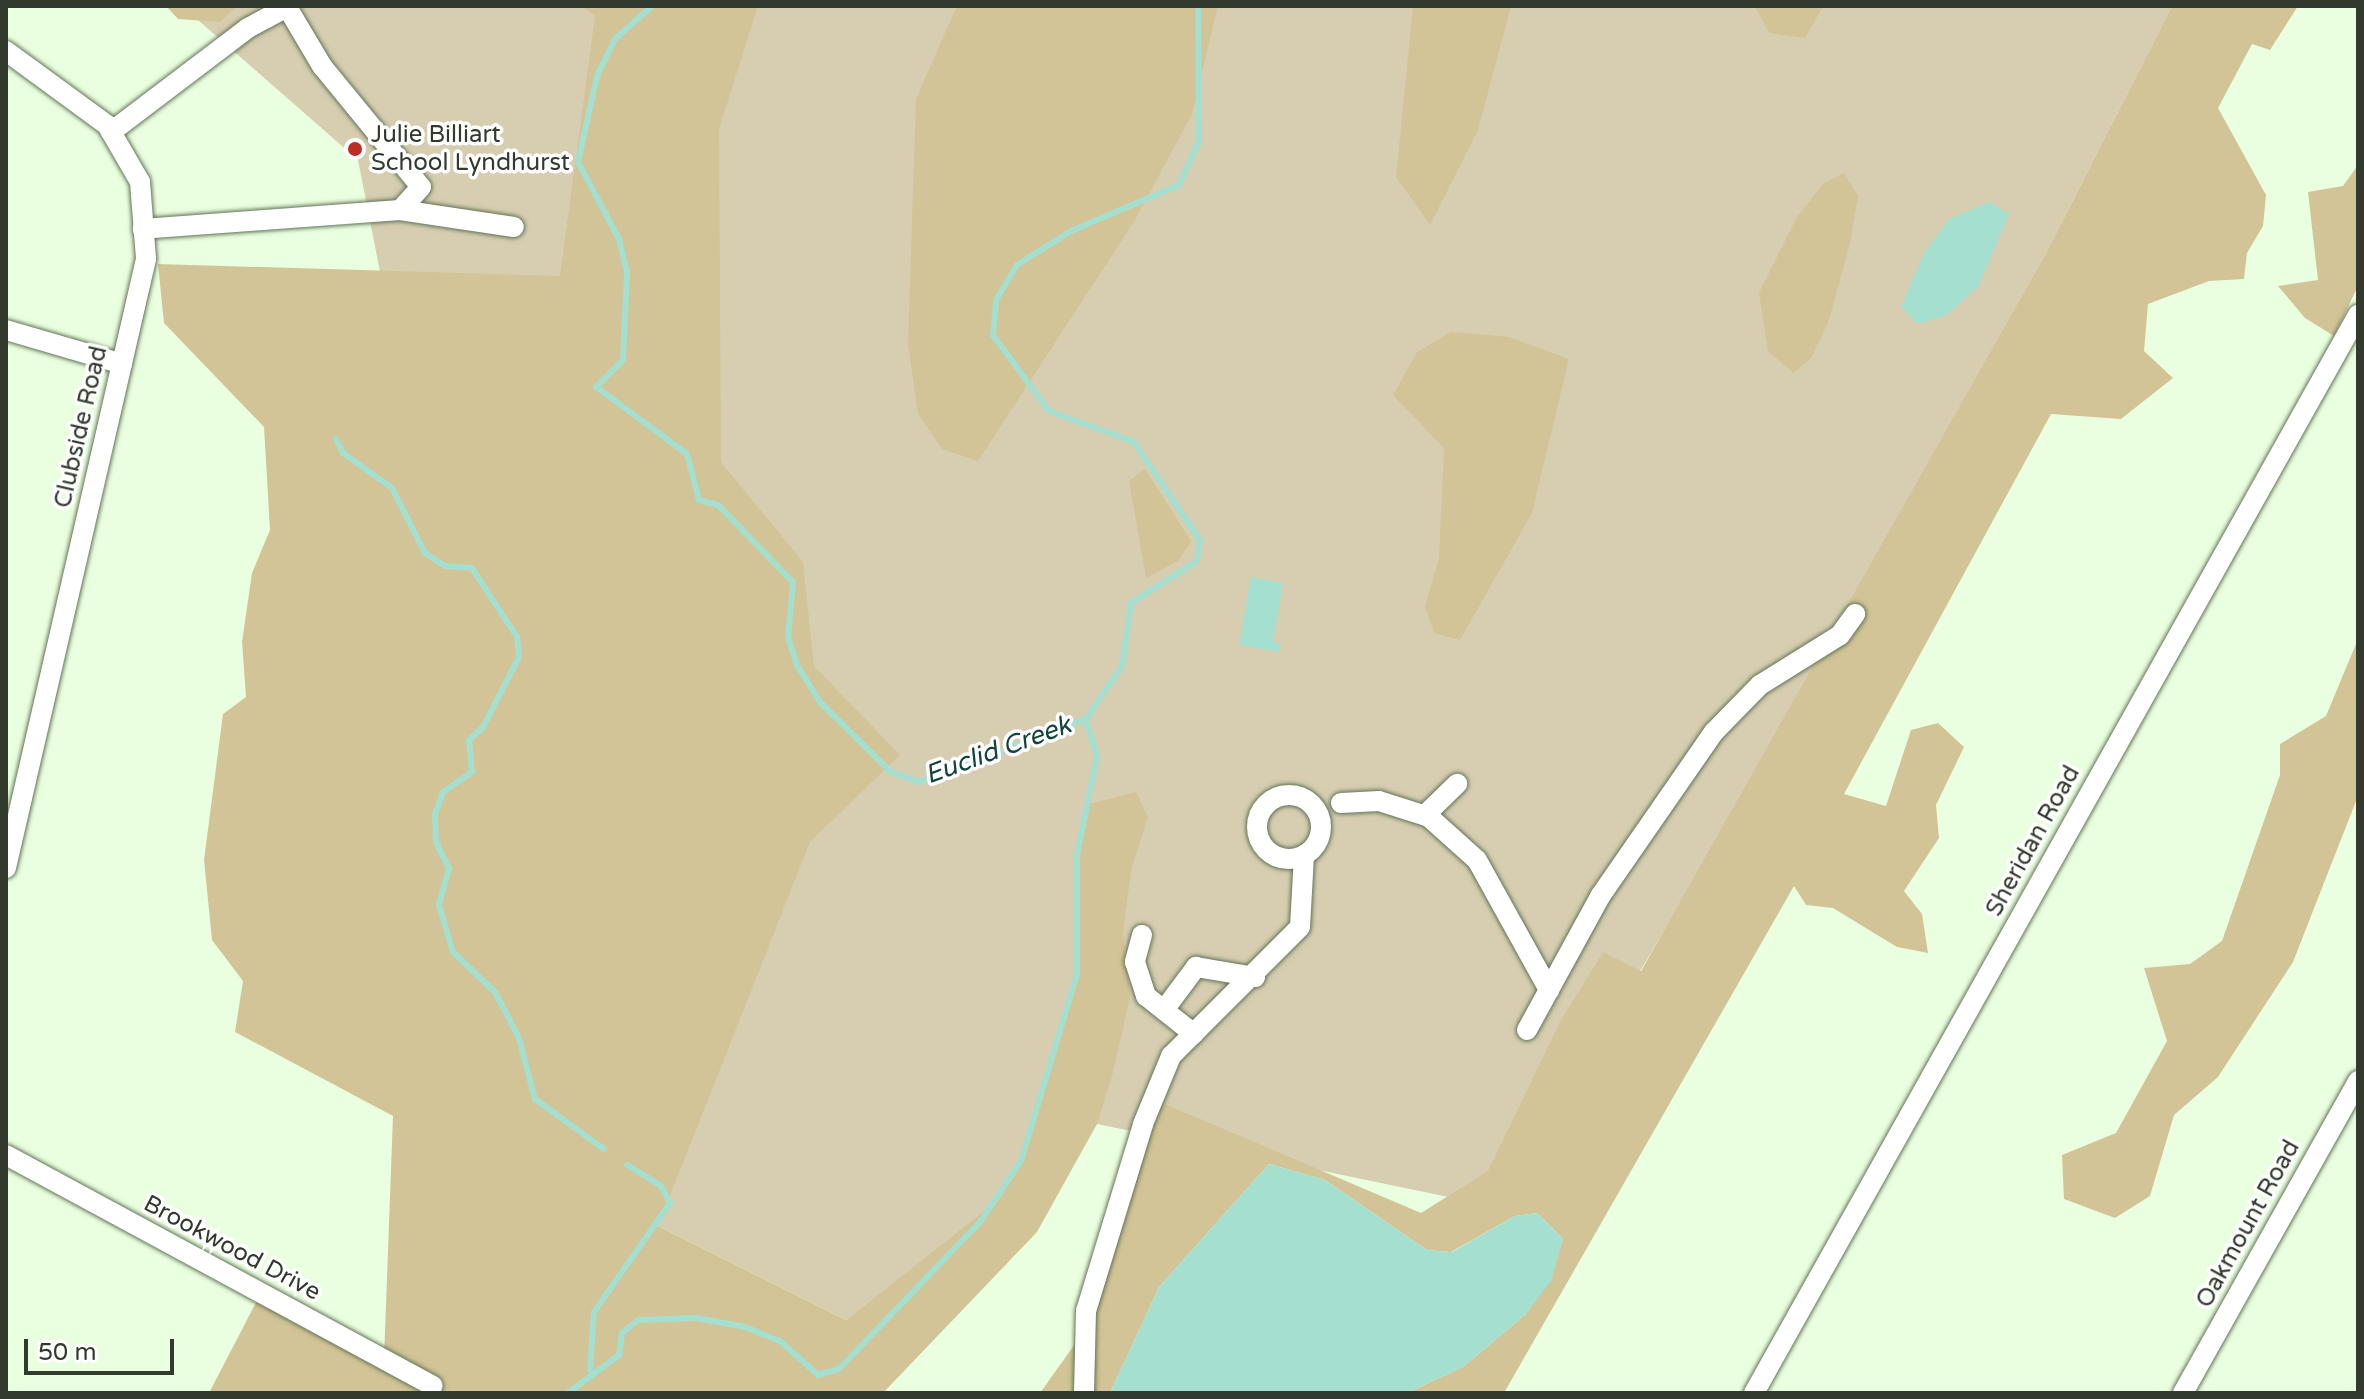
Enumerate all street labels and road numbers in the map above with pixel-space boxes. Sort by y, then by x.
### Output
street label: Clubside Road [48,343,114,511]
street label: Sheridan Road [1980,761,2086,921]
street label: Oakmount Road [2190,1135,2306,1313]
street label: Brookwood Drive [139,1189,325,1307]

